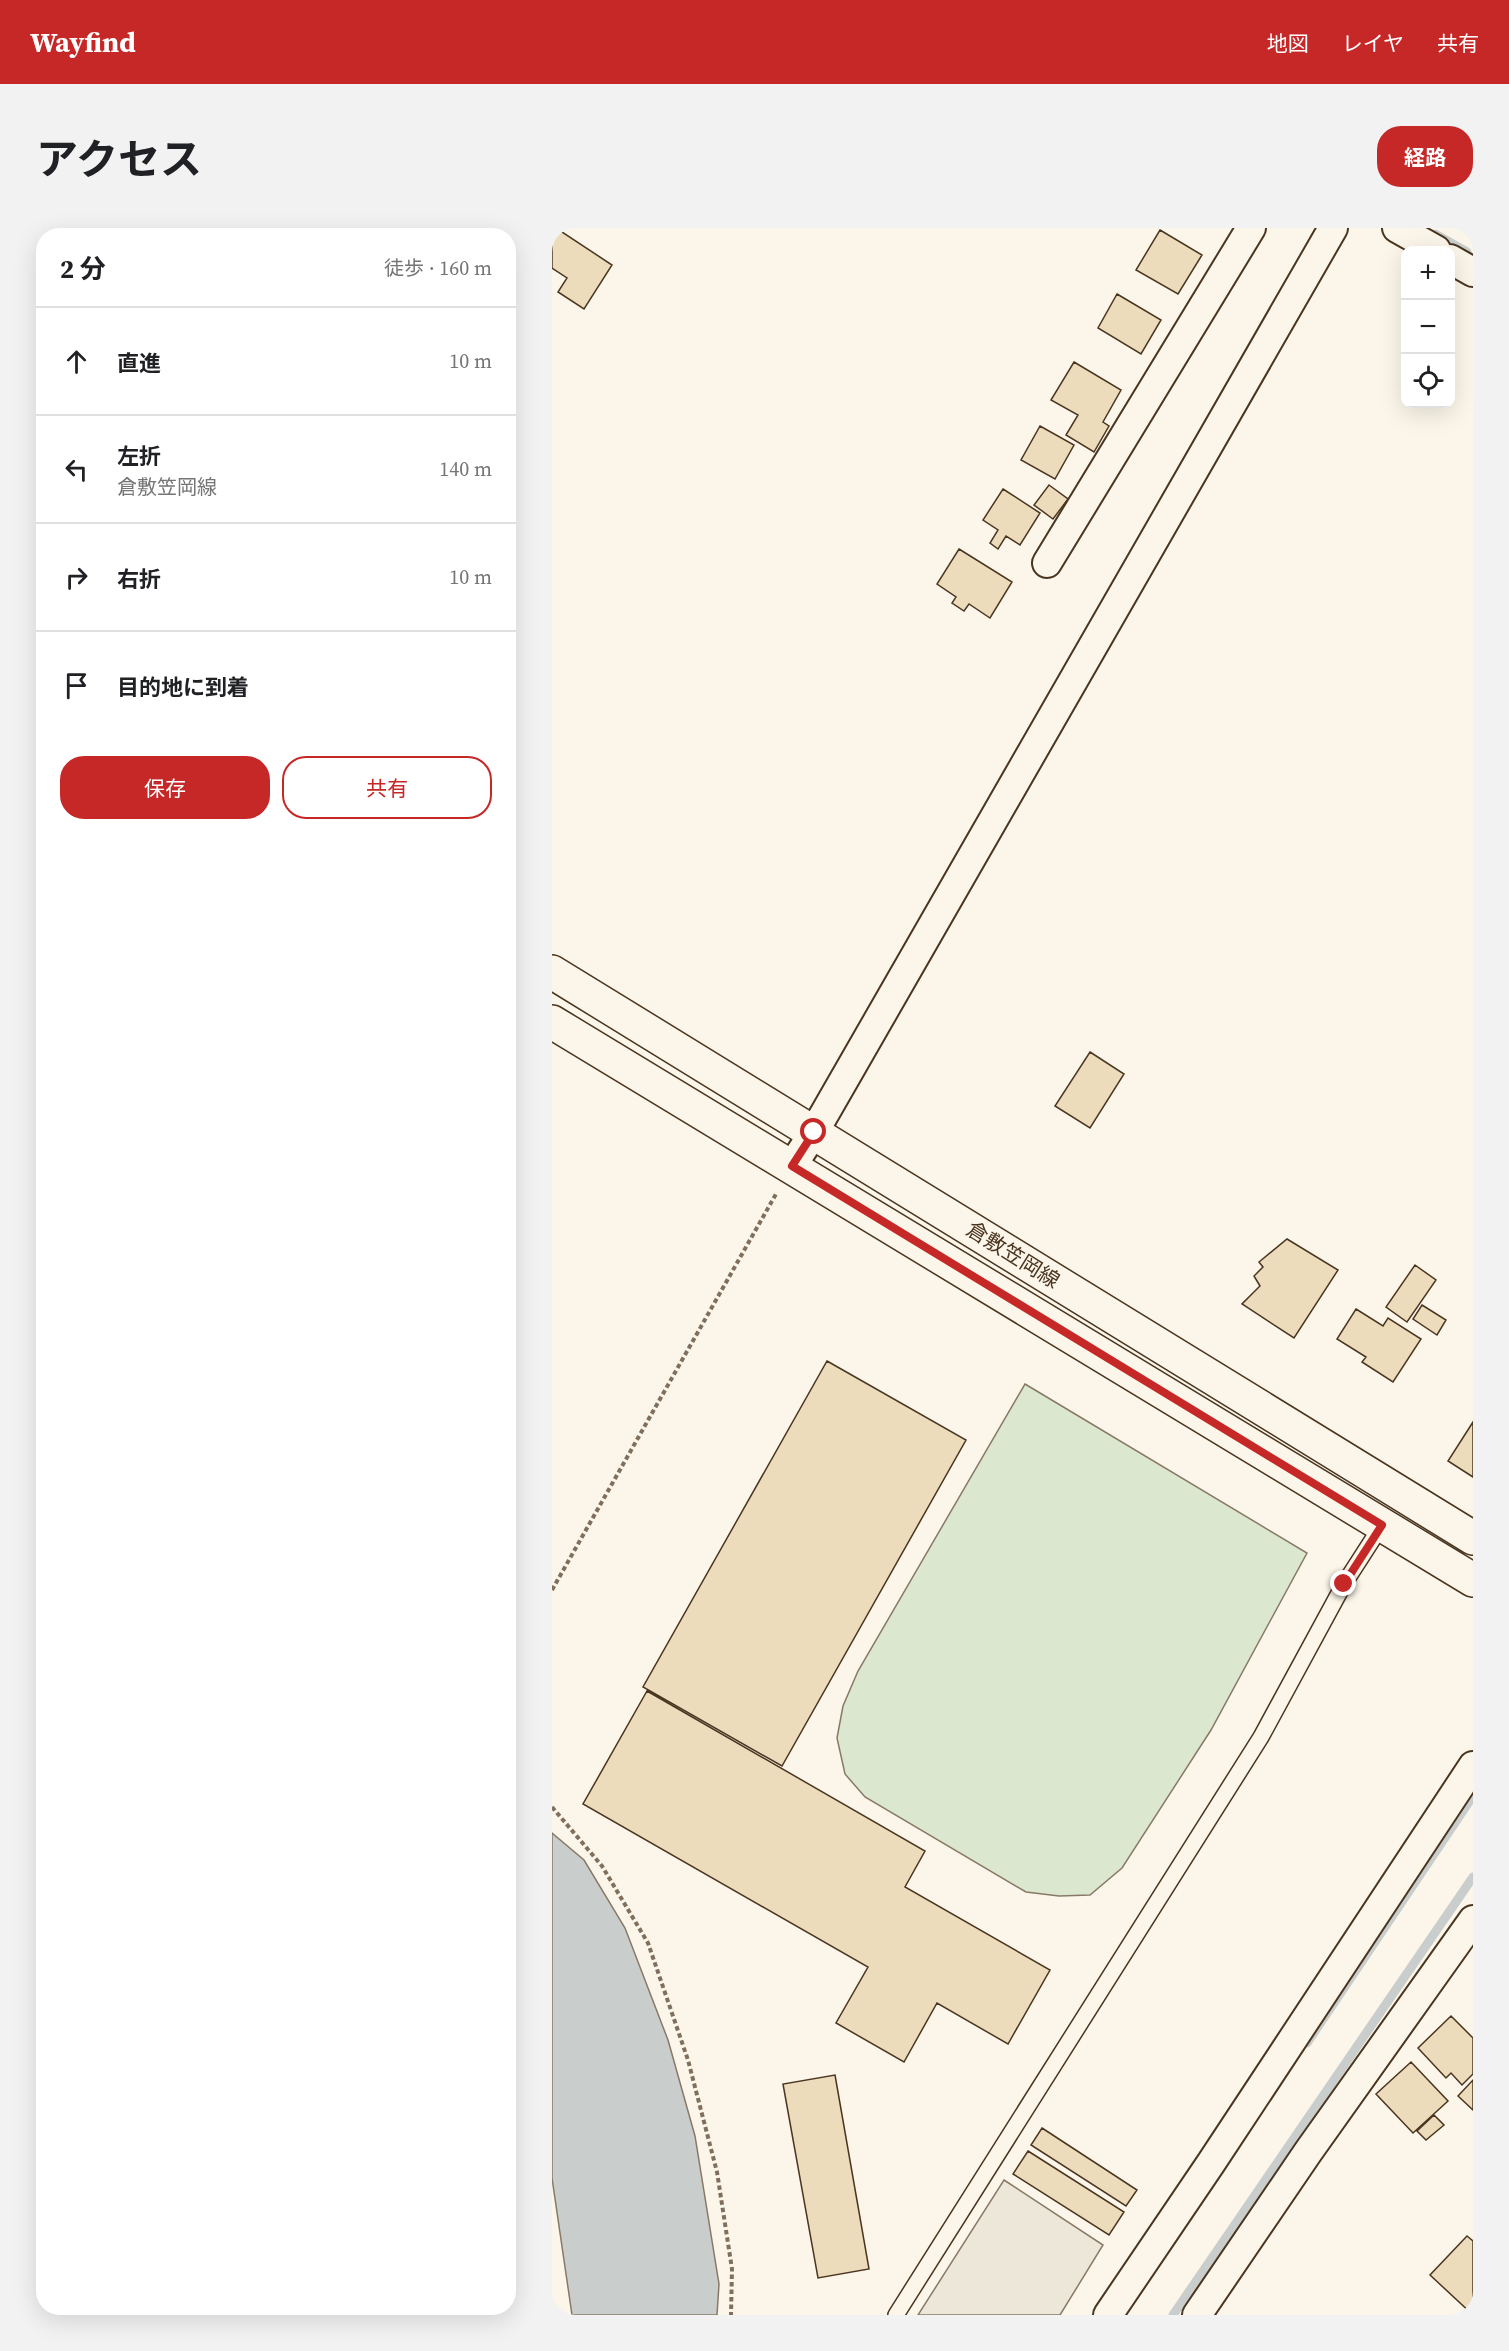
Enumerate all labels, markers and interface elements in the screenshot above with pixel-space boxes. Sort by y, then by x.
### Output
text: Wayfind [30,23,136,61]
text: 地図 [1267,29,1309,58]
text: レイヤ [1342,29,1404,58]
text: 共有 [1437,29,1479,58]
button: 経路 [1377,126,1473,187]
text: アクセス [36,130,202,188]
map controls [1401,246,1455,408]
button: + [1401,246,1455,300]
text: 2 分 [60,251,106,287]
text: 徒歩 · 160 m [384,254,492,282]
button: − [1401,300,1455,354]
icon: ahead [60,345,93,378]
text: 10 m [449,347,492,375]
text: 直進 [117,348,161,378]
button: locate [1401,354,1455,408]
text: 左折 [117,441,161,471]
icon: left [60,453,93,486]
text: 140 m [439,455,492,483]
text: 倉敷笠岡線 [117,473,217,501]
icon: right [60,561,93,594]
text: 10 m [449,563,492,591]
text: 右折 [117,564,161,594]
icon: arrive [60,669,93,702]
text: 目的地に到着 [117,672,249,702]
button: 保存 [60,756,270,819]
button: 共有 [282,756,492,819]
route start [800,1118,826,1144]
street label: 倉敷笠岡線 [961,1214,1065,1295]
route end [1330,1570,1356,1596]

